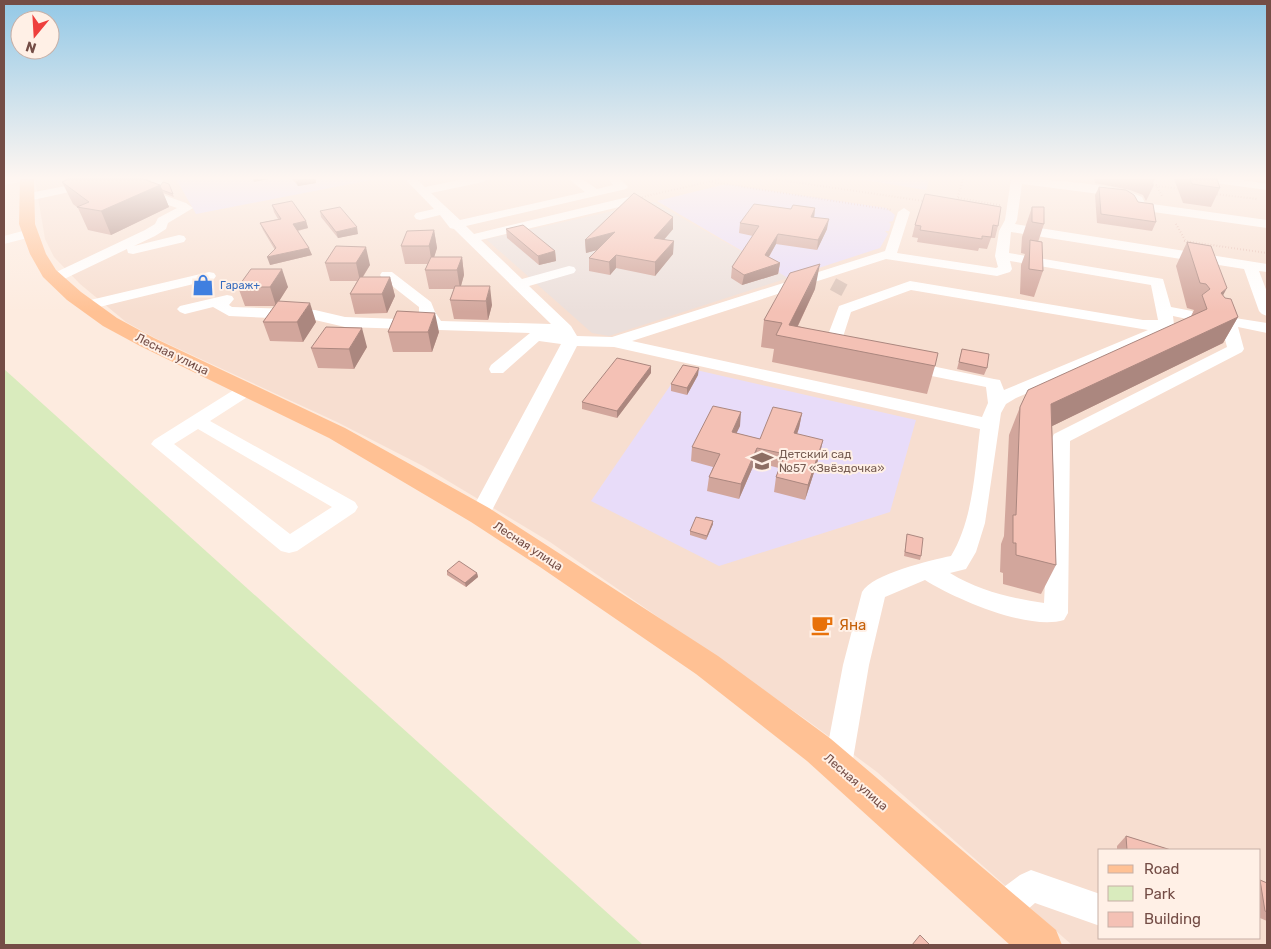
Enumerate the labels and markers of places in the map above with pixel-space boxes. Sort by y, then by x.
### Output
shop icon: Гараж+ [190,272,216,298]
place label: Гараж+ [220,279,260,292]
place label: Детский сад №57 «Звёздочка» [779,447,885,475]
school or university icon: Детский сад №57 «Звёздочка» [749,448,775,474]
cafe icon: Яна [809,612,835,638]
place label: Яна [839,616,866,634]

